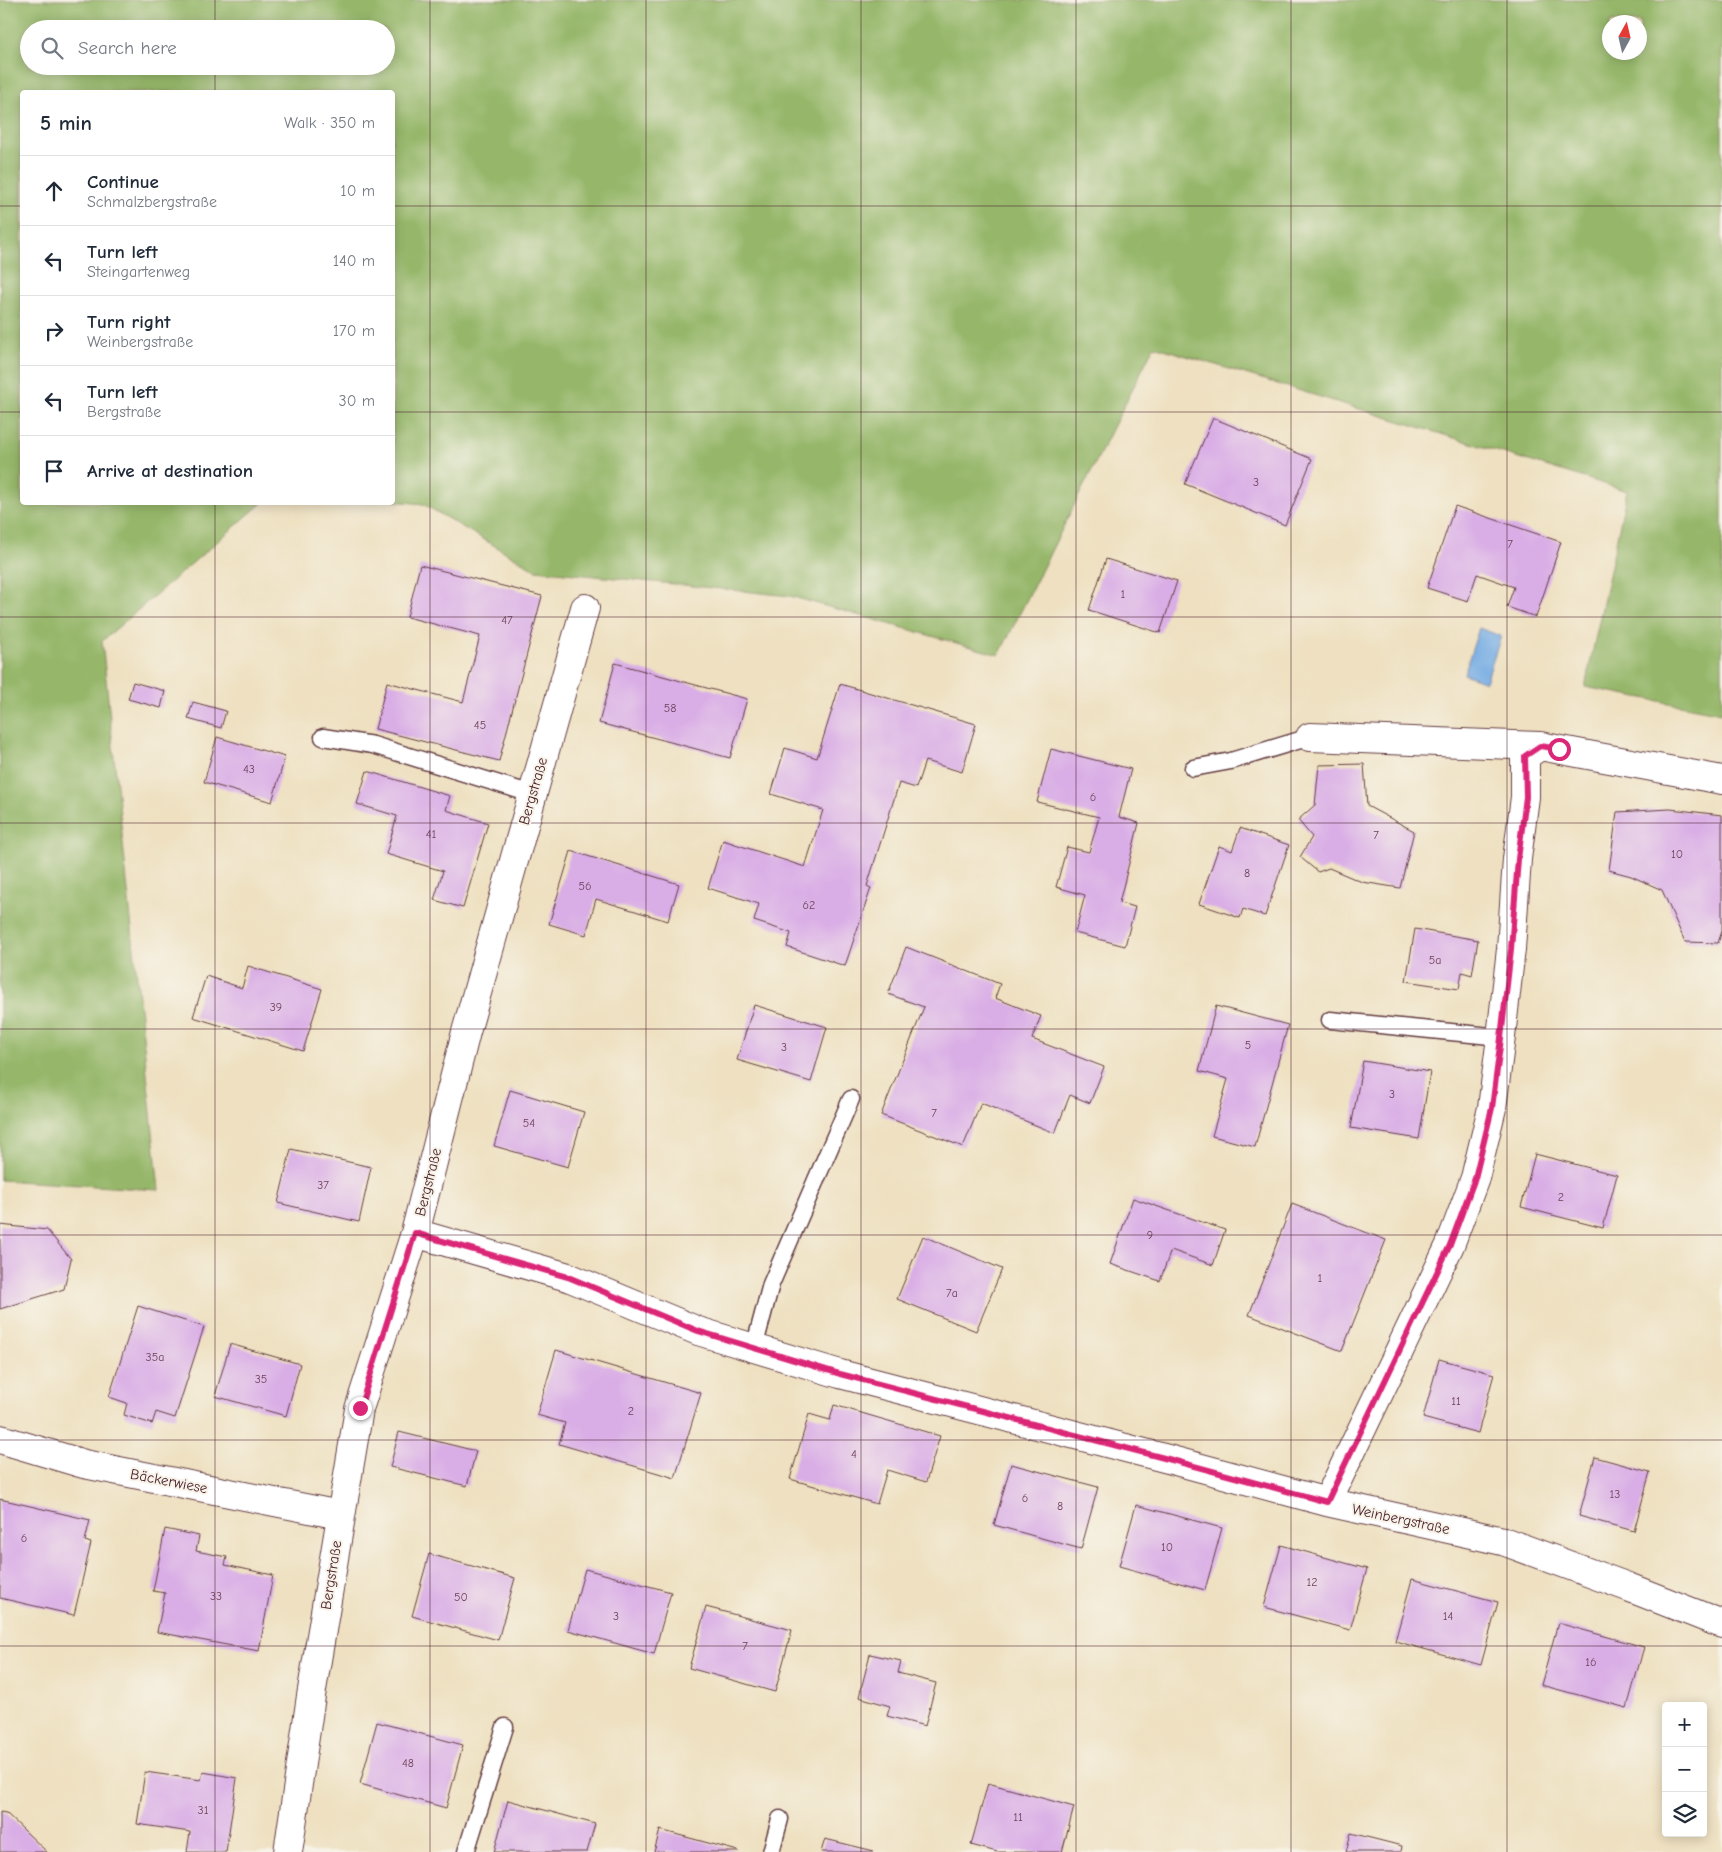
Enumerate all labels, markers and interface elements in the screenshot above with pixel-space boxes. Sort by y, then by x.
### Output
north arrow [1602,15,1647,60]
search box [20,20,395,75]
icon: search [38,34,66,62]
text: Search here [78,37,177,59]
text: 5 min [40,111,92,135]
text: Walk · 350 m [284,114,375,132]
text: Continue [87,171,159,193]
icon: ahead [40,177,68,205]
text: 10 m [340,182,375,200]
text: Schmalzbergstraße [87,193,217,211]
text: Turn left [87,241,158,263]
icon: left [40,247,68,275]
text: 140 m [333,252,375,270]
text: Steingartenweg [87,263,190,281]
text: Turn right [87,311,171,333]
icon: right [40,317,68,345]
text: 170 m [333,322,375,340]
text: Weinbergstraße [87,333,193,351]
text: Turn left [87,381,158,403]
icon: left [40,387,68,415]
text: 30 m [339,392,375,410]
text: Bergstraße [87,403,161,421]
icon: arrive [40,457,68,485]
text: Arrive at destination [87,460,253,482]
house number: 3 [1253,475,1259,489]
house number: 7 [1507,537,1513,551]
house number: 1 [1121,587,1126,601]
house number: 47 [501,613,513,627]
house number: 58 [664,701,676,715]
house number: 45 [474,718,486,732]
route start [1548,738,1571,761]
street label: Bergstraße [515,755,551,827]
house number: 43 [243,762,255,776]
house number: 6 [1090,790,1096,804]
house number: 41 [426,827,437,841]
house number: 7 [1373,828,1379,842]
house number: 10 [1671,847,1683,861]
house number: 8 [1244,866,1250,880]
house number: 56 [578,879,592,893]
house number: 62 [803,898,815,912]
house number: 5a [1429,953,1441,967]
house number: 39 [270,1000,282,1014]
house number: 5 [1245,1038,1251,1052]
house number: 3 [781,1040,787,1054]
house number: 3 [1389,1087,1395,1101]
house number: 7 [931,1106,937,1120]
house number: 54 [523,1116,535,1130]
street label: Bergstraße [411,1146,445,1218]
house number: 37 [317,1178,329,1192]
house number: 2 [1558,1190,1564,1204]
house number: 9 [1147,1228,1153,1242]
house number: 1 [1318,1271,1323,1285]
house number: 7a [946,1286,958,1300]
house number: 35a [146,1350,164,1364]
house number: 35 [255,1372,267,1386]
house number: 11 [1451,1394,1461,1408]
route end [349,1397,372,1420]
house number: 2 [628,1404,634,1418]
house number: 4 [851,1447,857,1461]
street label: Bäckerwiese [129,1465,210,1497]
house number: 13 [1610,1487,1620,1501]
house number: 6 [1022,1491,1028,1505]
house number: 8 [1057,1499,1063,1513]
street label: Weinbergstraße [1350,1500,1452,1538]
house number: 6 [21,1531,27,1545]
street label: Bergstraße [317,1539,345,1611]
house number: 10 [1161,1540,1173,1554]
house number: 12 [1306,1575,1318,1589]
house number: 33 [210,1589,222,1603]
house number: 50 [454,1590,468,1604]
house number: 3 [613,1609,619,1623]
house number: 14 [1443,1609,1453,1623]
house number: 7 [742,1639,748,1653]
house number: 16 [1585,1655,1597,1669]
map controls [1662,1702,1707,1837]
button: + [1662,1702,1707,1747]
button: − [1662,1747,1707,1792]
house number: 48 [402,1756,414,1770]
button: layers [1662,1792,1707,1837]
house number: 31 [198,1803,209,1817]
house number: 11 [1013,1810,1023,1824]

